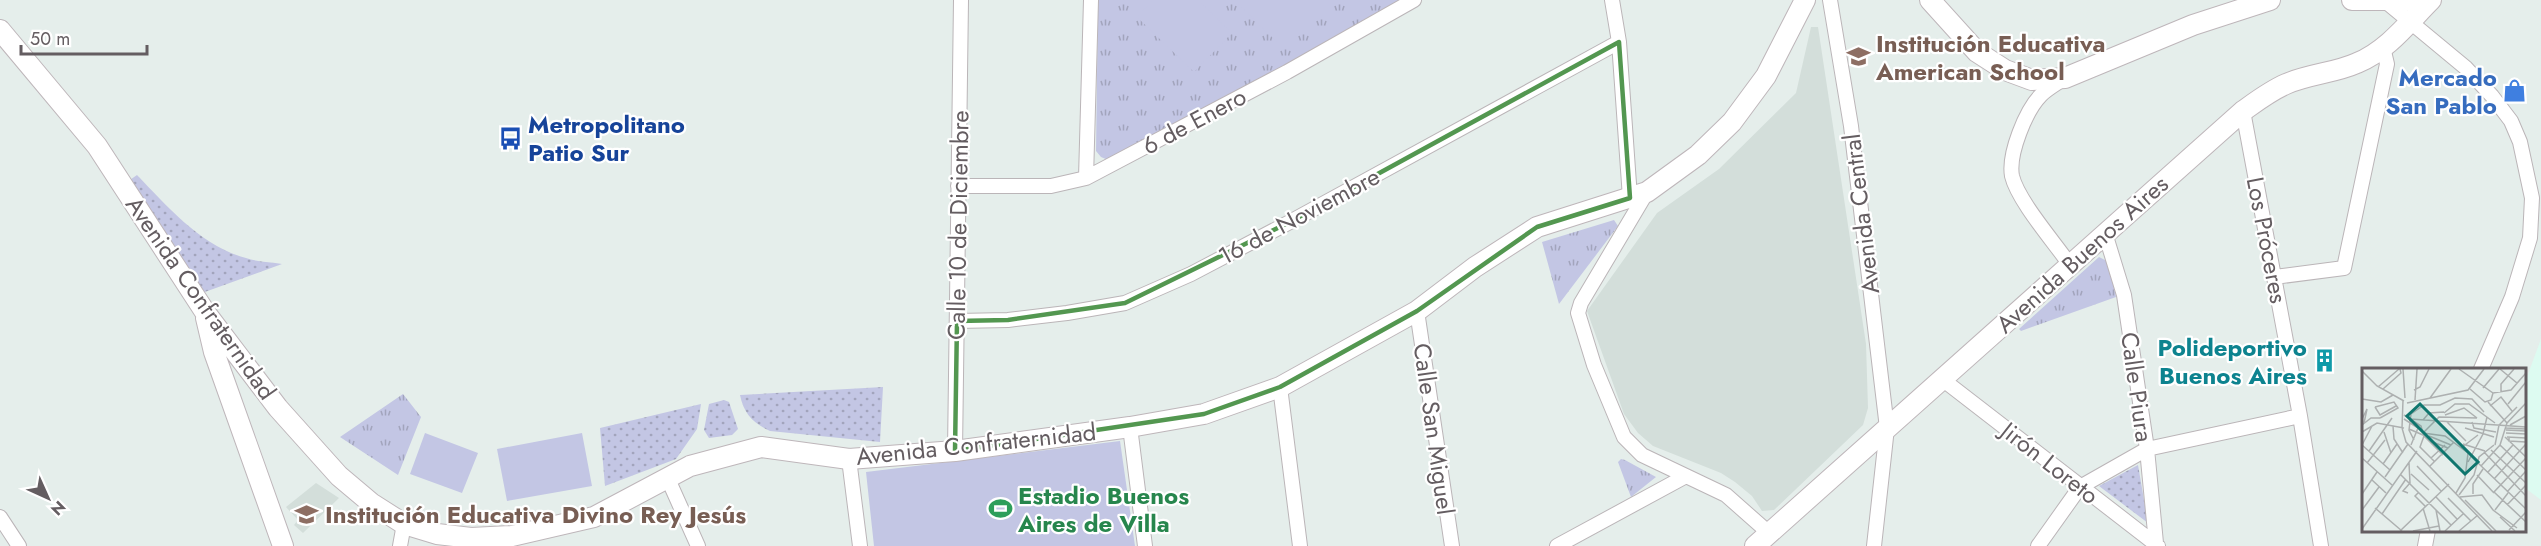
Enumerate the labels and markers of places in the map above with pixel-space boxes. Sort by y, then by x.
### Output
place label: Institución Educativa American School [1875,26,2105,89]
school or university icon: Institución Educativa American School [1845,44,1871,70]
place label: Mercado San Pablo [2385,60,2497,123]
shop icon: Mercado San Pablo [2502,78,2528,104]
place label: Metropolitano Patio Sur [528,107,685,170]
bus stop icon: Metropolitano Patio Sur [497,125,523,151]
place label: Polideportivo Buenos Aires [2157,330,2307,393]
building icon: Polideportivo Buenos Aires [2312,348,2338,374]
place label: Estadio Buenos Aires de Villa [1017,478,1189,541]
sports icon: Estadio Buenos Aires de Villa [987,496,1013,522]
place label: Institución Educativa Divino Rey Jesús [325,497,746,532]
school or university icon: Institución Educativa Divino Rey Jesús [294,501,320,527]

